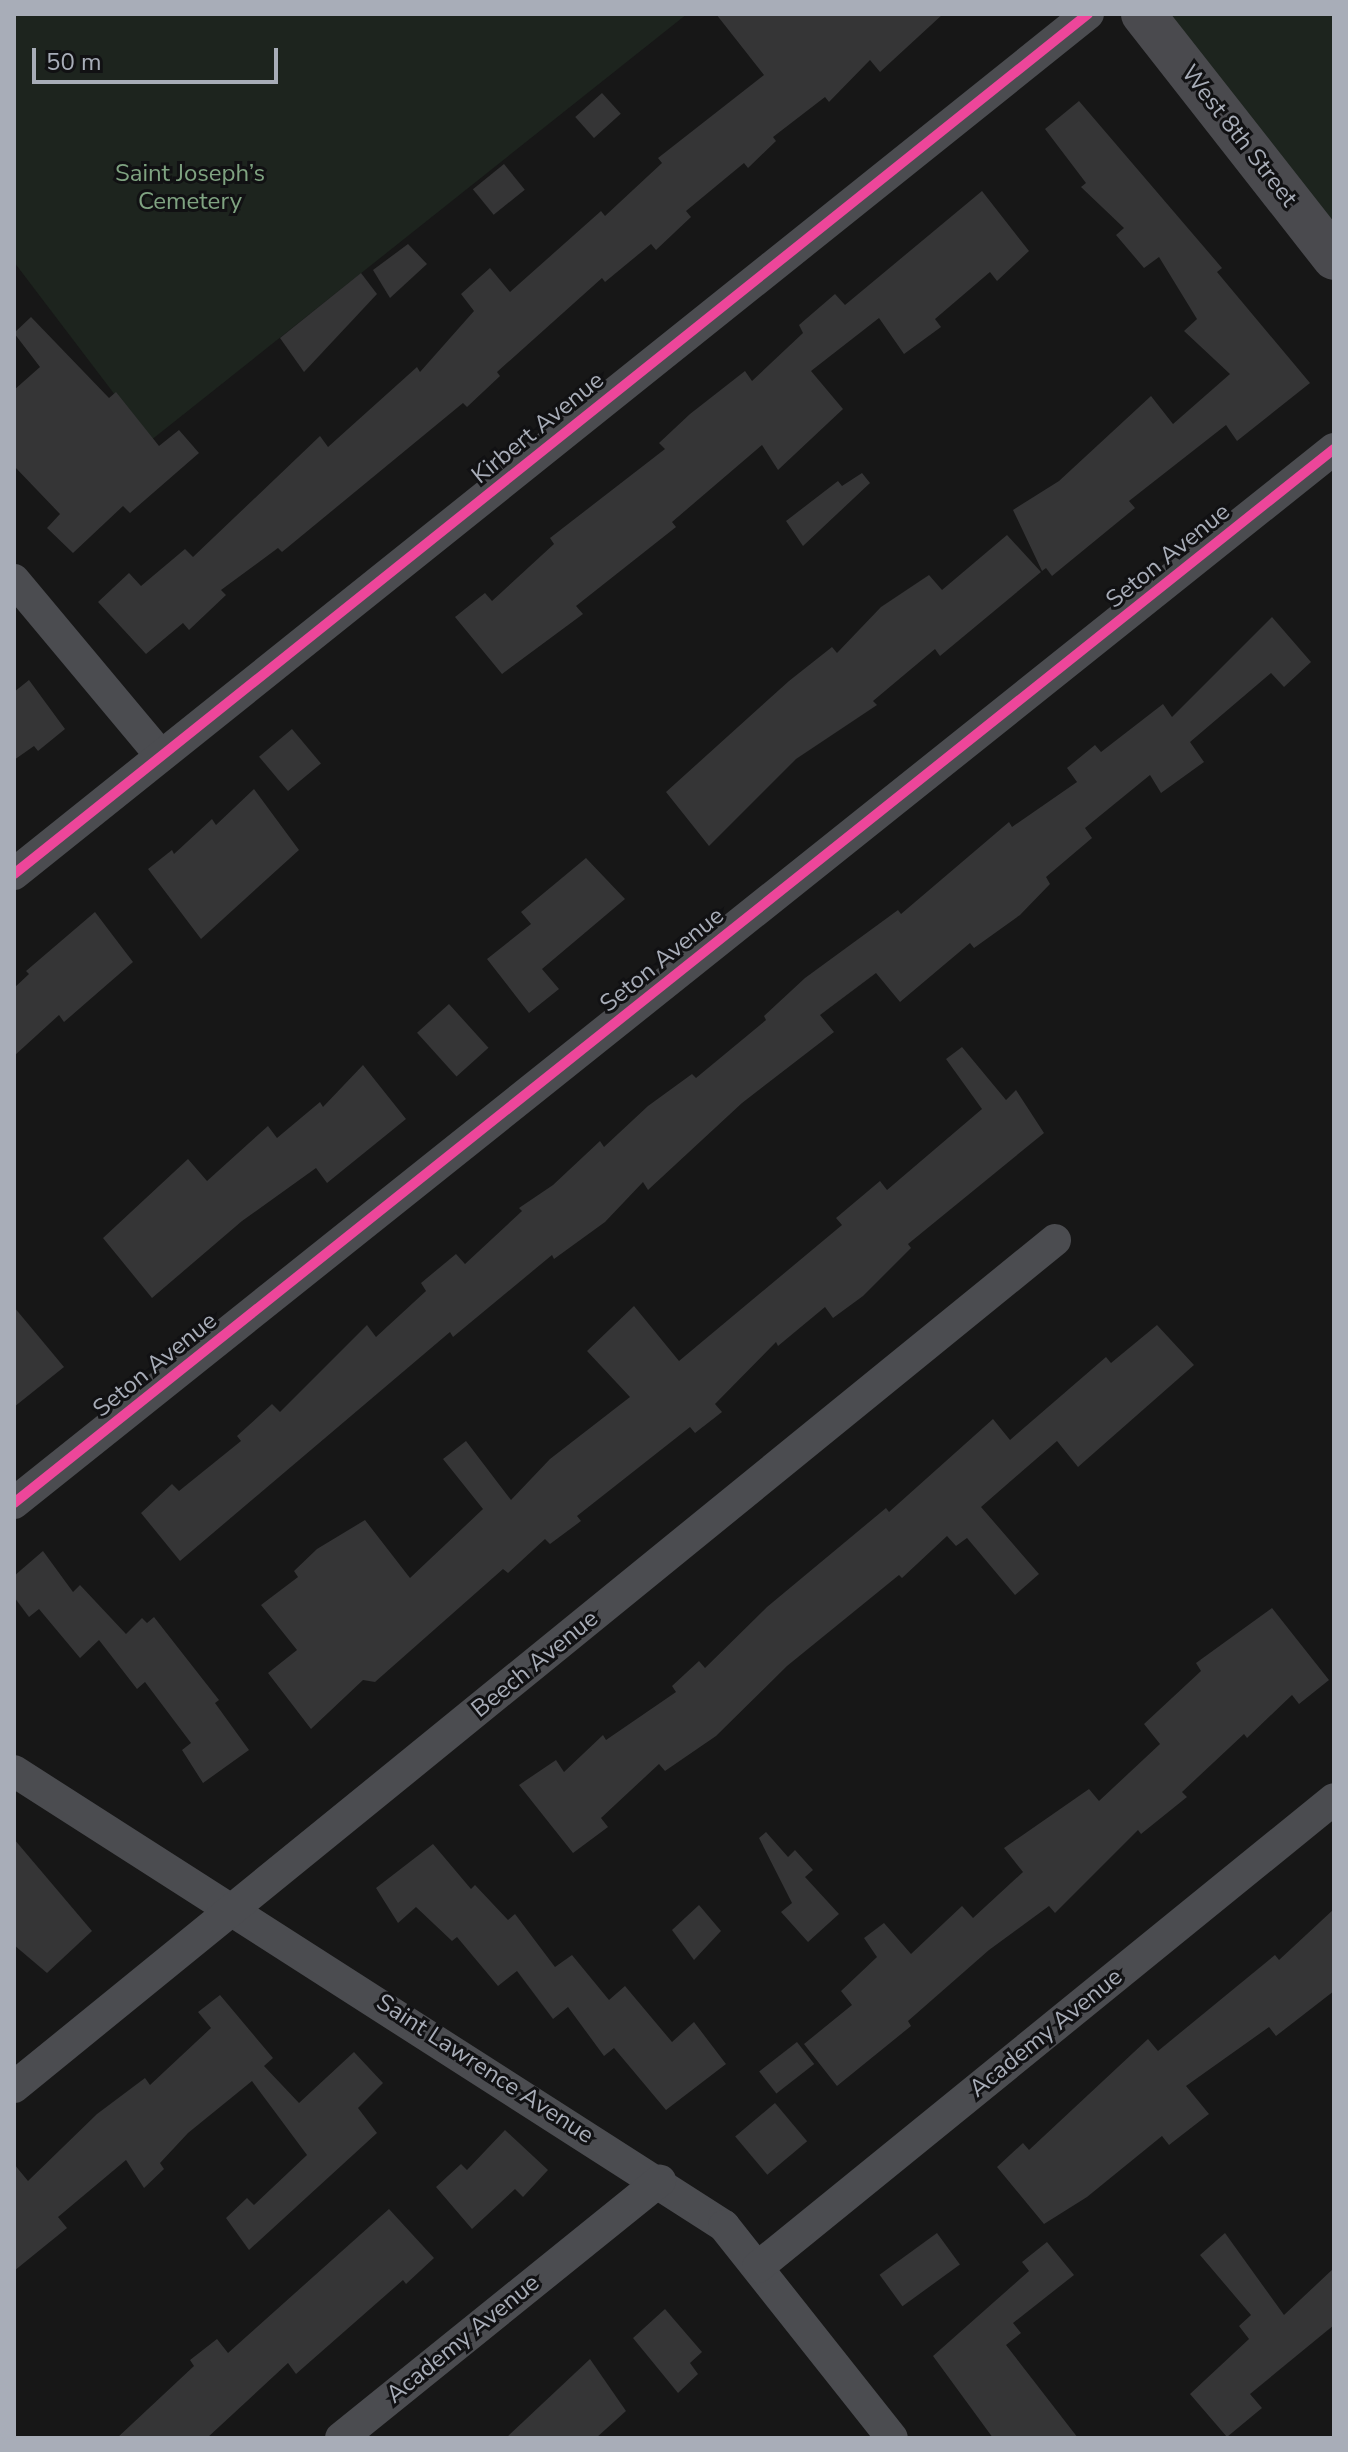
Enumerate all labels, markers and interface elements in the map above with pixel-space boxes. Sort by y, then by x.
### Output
scale bar [36,32,282,82]
text: 50 m [46,46,102,78]
street label: West 8th Street [1175,59,1303,213]
park label: Saint Joseph’s Cemetery [115,160,265,216]
street label: Kirbert Avenue [466,366,610,490]
street label: Seton Avenue [1100,497,1236,615]
street label: Seton Avenue [594,901,730,1019]
street label: Seton Avenue [87,1306,223,1424]
street label: Beech Avenue [466,1604,604,1724]
street label: Academy Avenue [964,1963,1128,2103]
street label: Saint Lawrence Avenue [371,1988,599,2150]
street label: Academy Avenue [381,2269,545,2409]

